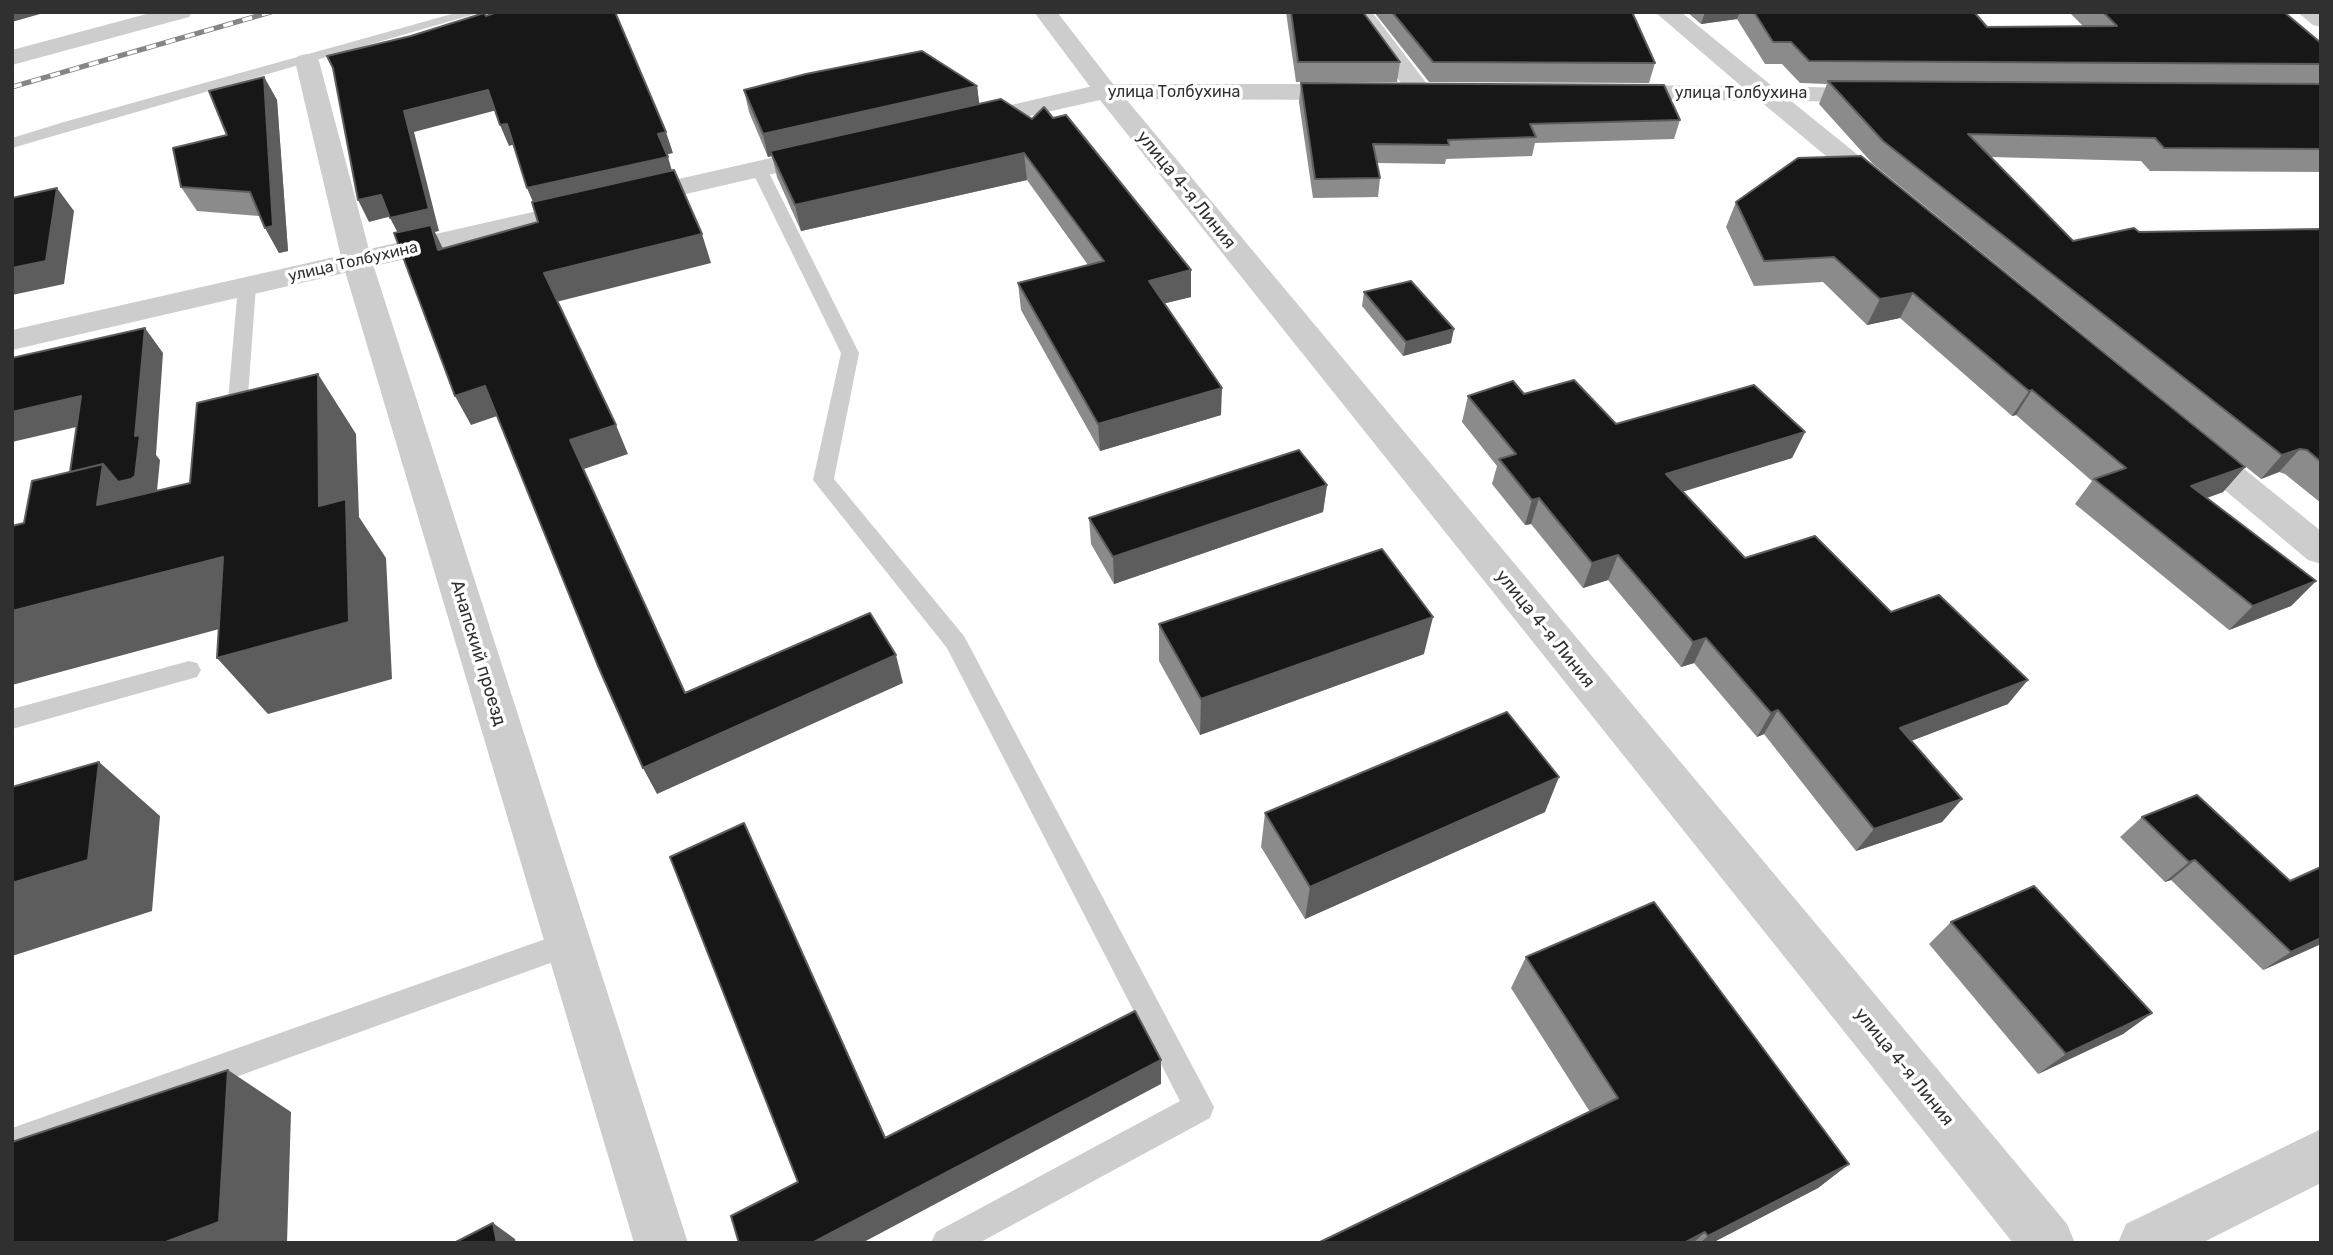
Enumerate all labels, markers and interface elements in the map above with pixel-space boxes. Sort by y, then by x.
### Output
street label: улица Толбухина [1108,82,1240,102]
street label: улица Толбухина [1675,83,1807,103]
street label: улица 4-я Линия [1132,127,1240,253]
street label: улица Толбухина [286,238,420,286]
street label: улица 4-я Линия [1491,566,1599,692]
street label: Анапский проезд [446,577,510,729]
street label: улица 4-я Линия [1850,1004,1958,1130]

